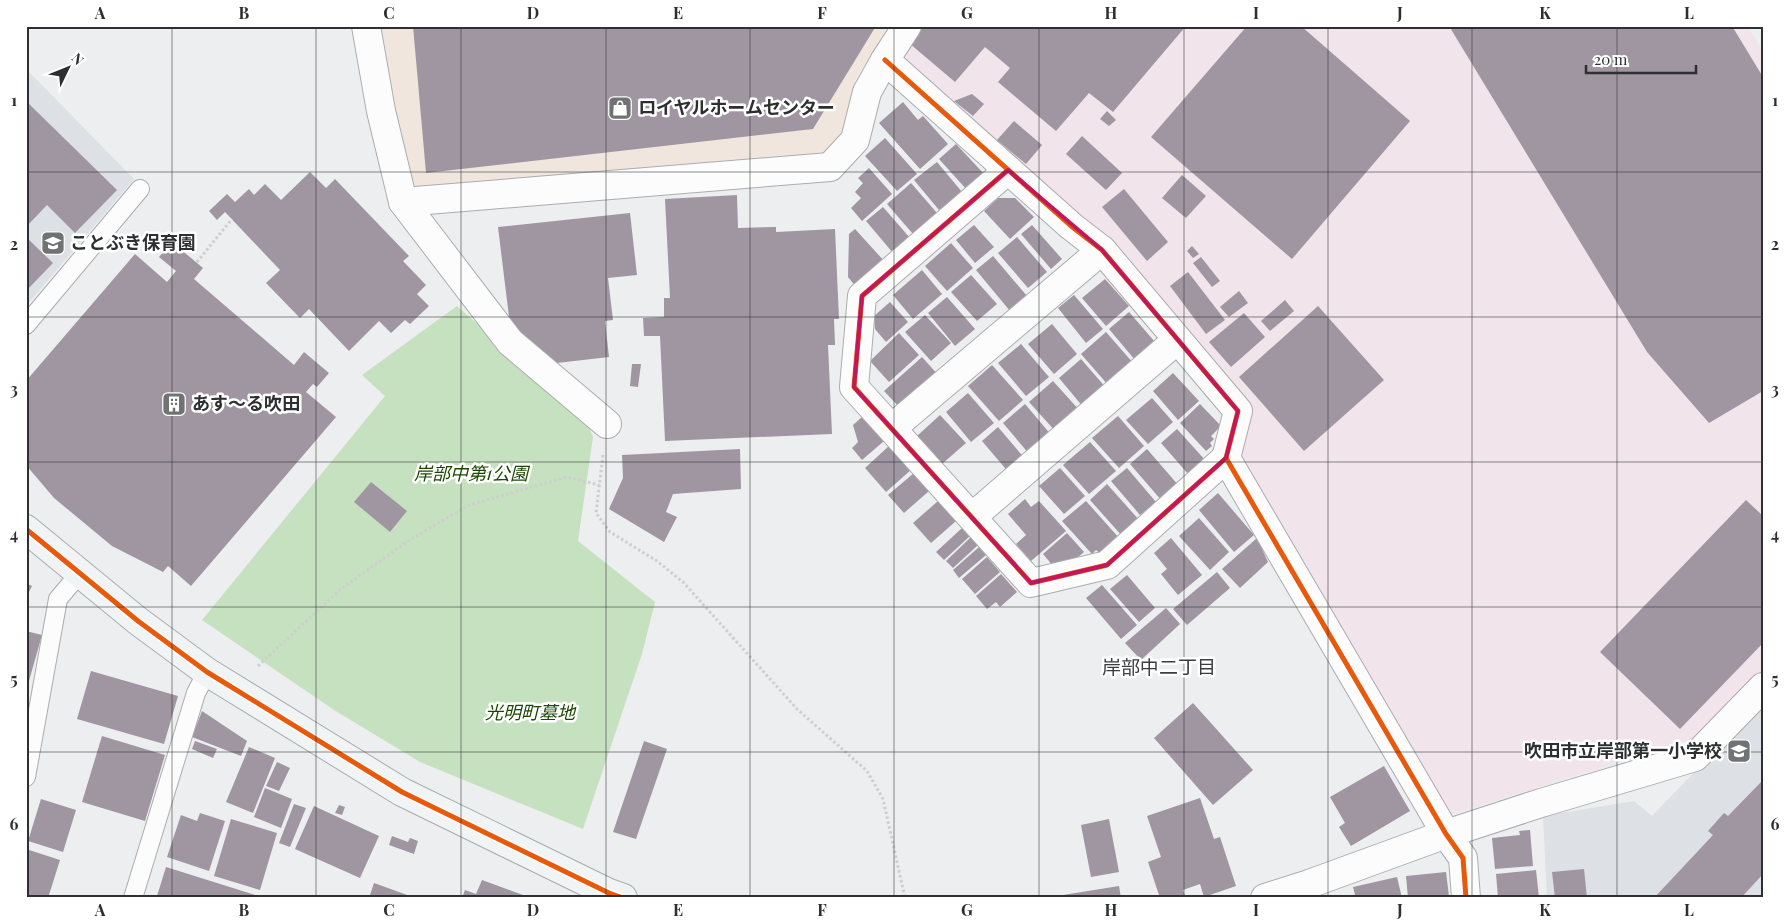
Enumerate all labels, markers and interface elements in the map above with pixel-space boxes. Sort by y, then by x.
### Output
text: A [94,2,106,23]
text: B [239,2,250,23]
text: C [383,2,395,23]
text: D [527,2,539,23]
text: E [673,2,683,23]
text: F [817,2,827,23]
text: G [961,2,973,23]
text: H [1105,2,1118,23]
text: I [1253,2,1259,23]
text: J [1396,2,1403,23]
text: K [1539,2,1551,23]
text: L [1684,2,1694,23]
north arrow [42,42,92,92]
scale bar [1586,42,1696,74]
text: N [67,49,88,69]
text: 20 m [1594,49,1628,69]
text: 1 [11,89,17,110]
text: 1 [1772,89,1778,110]
shop icon: ロイヤルホームセンター [607,95,633,121]
place label: ロイヤルホームセンター [638,95,835,119]
school or university icon: ことぶき保育園 [40,230,66,256]
place label: ことぶき保育園 [70,230,196,254]
text: 2 [10,233,18,254]
text: 2 [1771,233,1779,254]
text: 3 [10,378,18,399]
text: 3 [1771,378,1779,399]
building icon: あす～る吹田 [161,391,187,417]
place label: あす～る吹田 [192,391,300,415]
park label: 岸部中第1公園 [414,461,531,485]
text: 4 [10,523,18,544]
text: 4 [1771,523,1779,544]
district label: 岸部中二丁目 [1102,653,1216,679]
text: 5 [10,668,18,689]
text: 5 [1771,668,1779,689]
park label: 光明町墓地 [485,700,577,724]
place label: 吹田市立岸部第一小学校 [1524,738,1722,762]
school or university icon: 吹田市立岸部第一小学校 [1726,738,1752,764]
text: 6 [10,813,19,834]
text: 6 [1771,813,1780,834]
text: A [94,899,106,920]
text: B [239,899,250,920]
text: C [383,899,395,920]
text: D [527,899,539,920]
text: E [673,899,683,920]
text: F [817,899,827,920]
text: G [961,899,973,920]
text: H [1105,899,1118,920]
text: I [1253,899,1259,920]
text: J [1396,899,1403,920]
text: K [1539,899,1551,920]
text: L [1684,899,1694,920]

